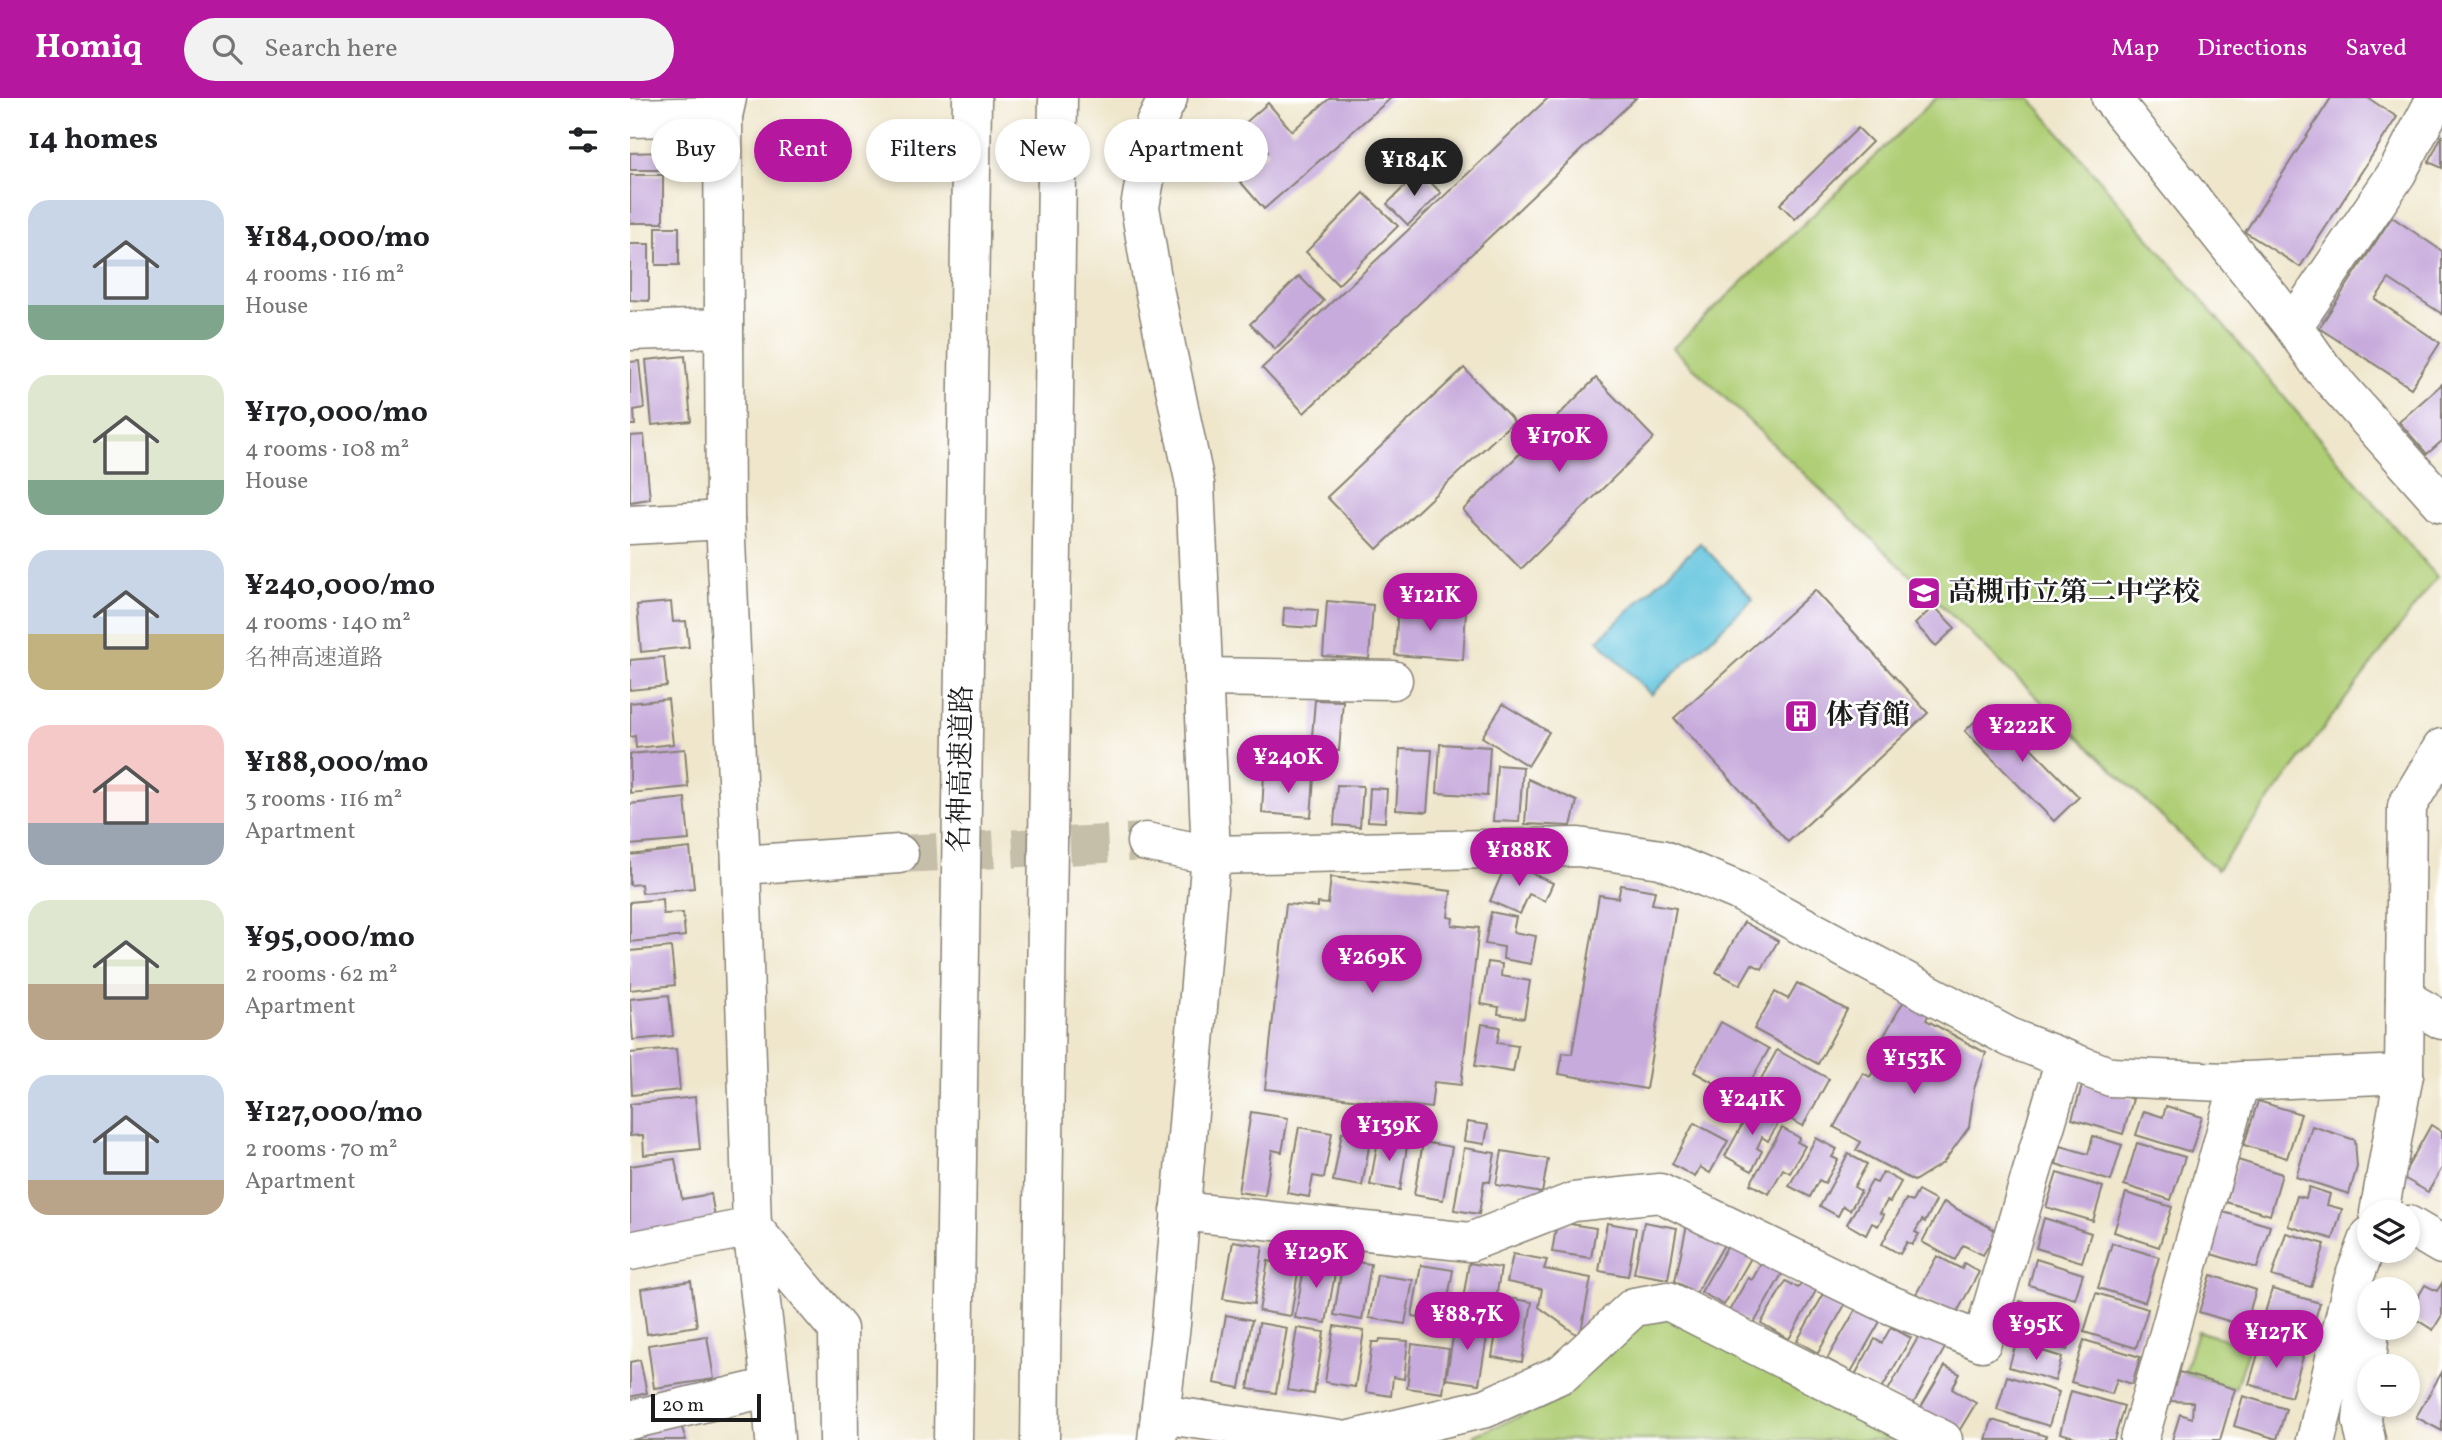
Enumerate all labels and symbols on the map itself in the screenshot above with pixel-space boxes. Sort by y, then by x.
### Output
pin: ¥184K [1365,139,1463,198]
pin: ¥170K [1510,414,1608,474]
pin: ¥121K [1381,574,1479,633]
school or university icon: 高槻市立第二中学校 [1905,574,1943,612]
place label: 高槻市立第二中学校 [1948,574,2200,613]
street label: 名神高速道路 [941,685,983,853]
building icon: 体育館 [1782,697,1820,735]
place label: 体育館 [1826,697,1910,736]
pin: ¥222K [1973,704,2071,764]
pin: ¥240K [1239,736,1337,795]
pin: ¥188K [1470,828,1568,888]
pin: ¥269K [1323,936,1421,995]
pin: ¥153K [1865,1037,1963,1096]
pin: ¥241K [1703,1077,1801,1137]
pin: ¥139K [1340,1104,1438,1163]
pin: ¥129K [1267,1230,1365,1290]
pin: ¥88.7K [1410,1292,1524,1352]
pin: ¥95K [1995,1302,2077,1362]
pin: ¥127K [2227,1310,2325,1370]
scale bar [651,1391,761,1423]

